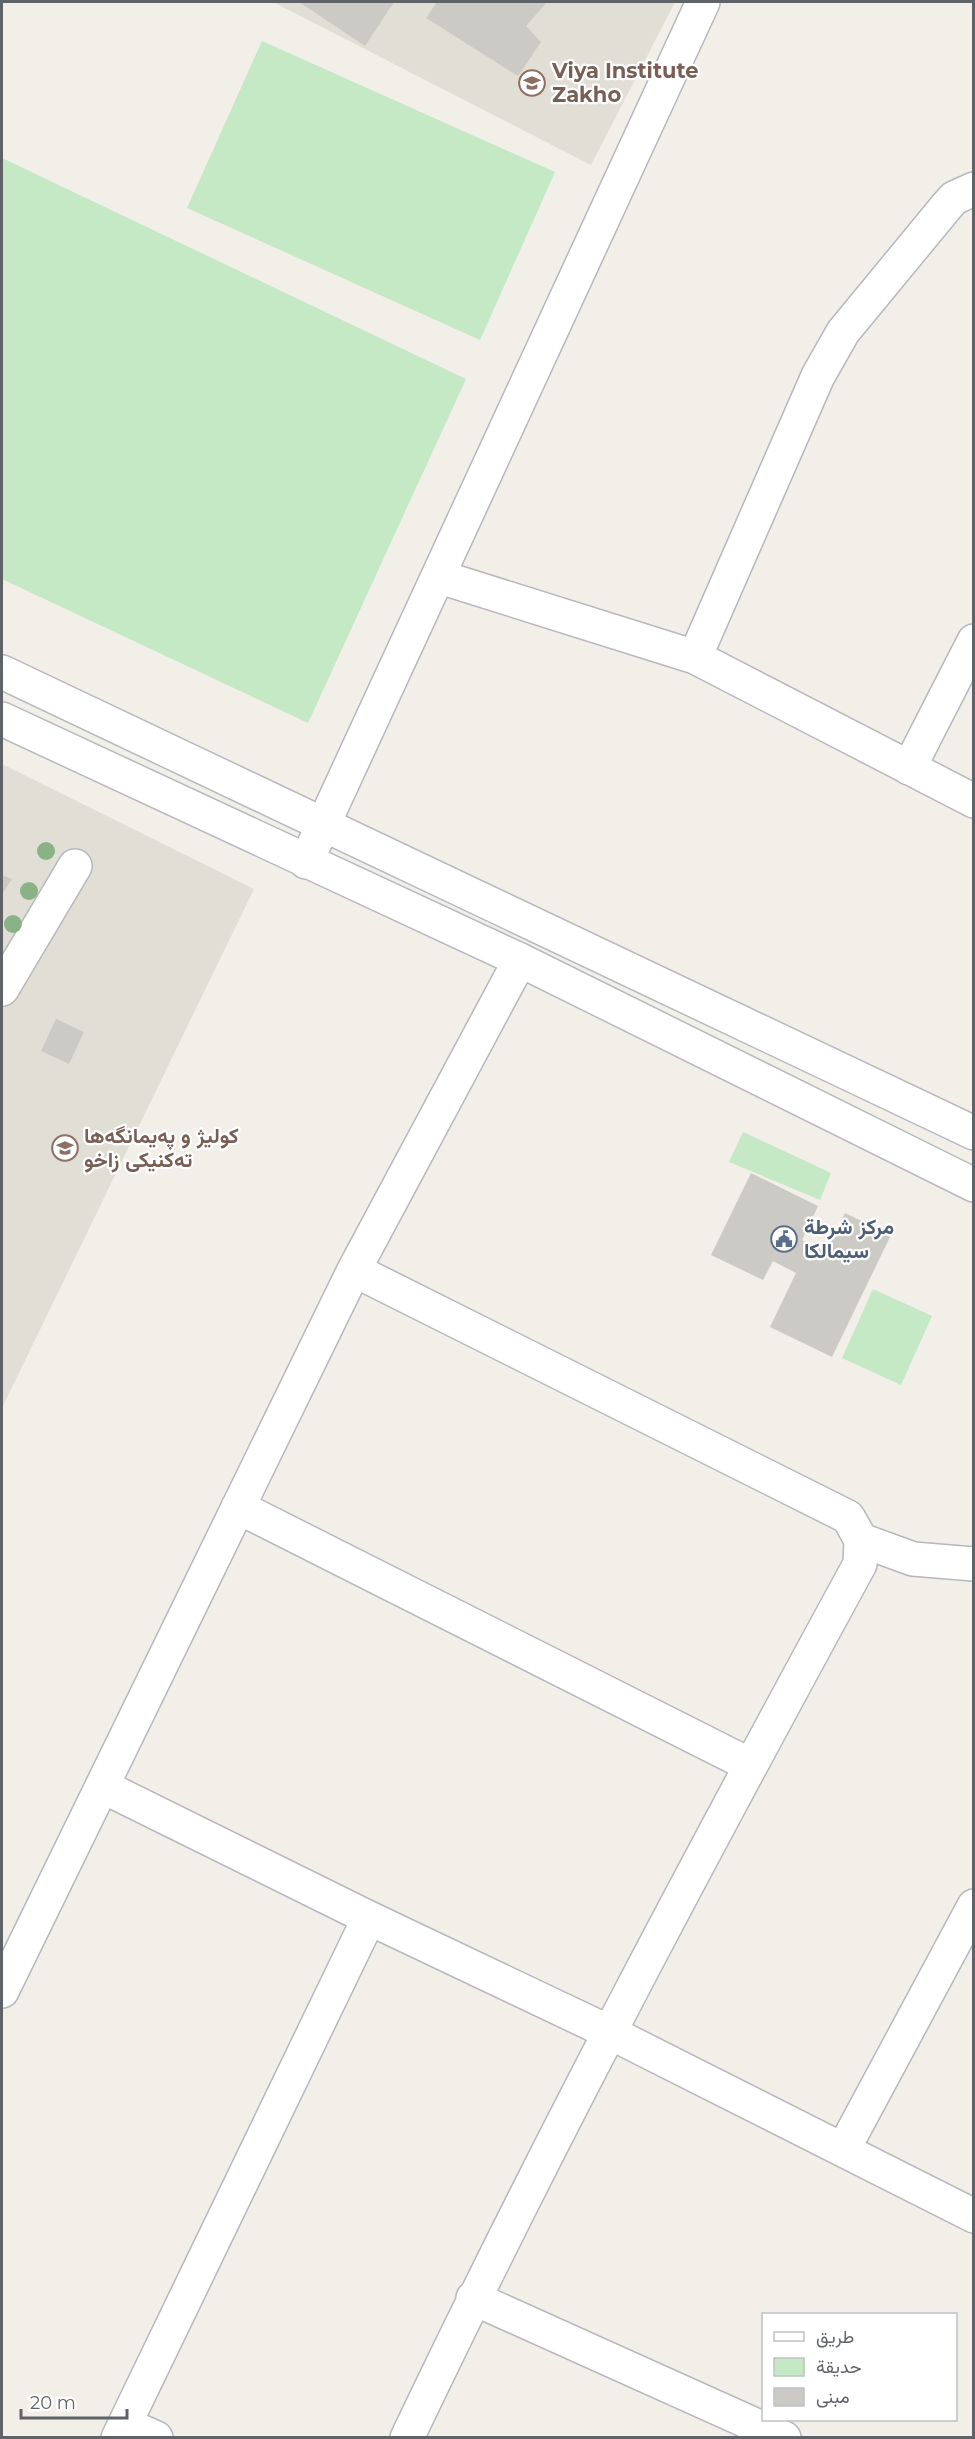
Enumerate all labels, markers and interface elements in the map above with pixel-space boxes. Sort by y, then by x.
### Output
place label: Viya Institute Zakho [551,58,698,107]
school or university icon: Viya Institute Zakho [517,68,547,98]
place label: كوليژ و په‌يمانگه‌ها ته‌كنيكى زاخو [84,1123,239,1173]
school or university icon: كوليژ و په‌يمانگه‌ها ته‌كنيكى زاخو [50,1133,80,1163]
place label: مركز شرطة سيمالكا [804,1214,894,1263]
public building icon: مركز شرطة سيمالكا [769,1224,799,1254]
legend [762,2313,957,2421]
text: طريق [816,2326,854,2348]
text: حديقة [816,2356,862,2378]
scale bar [21,2382,128,2420]
text: مبنى [816,2386,850,2408]
text: 20 m [30,2392,76,2414]

